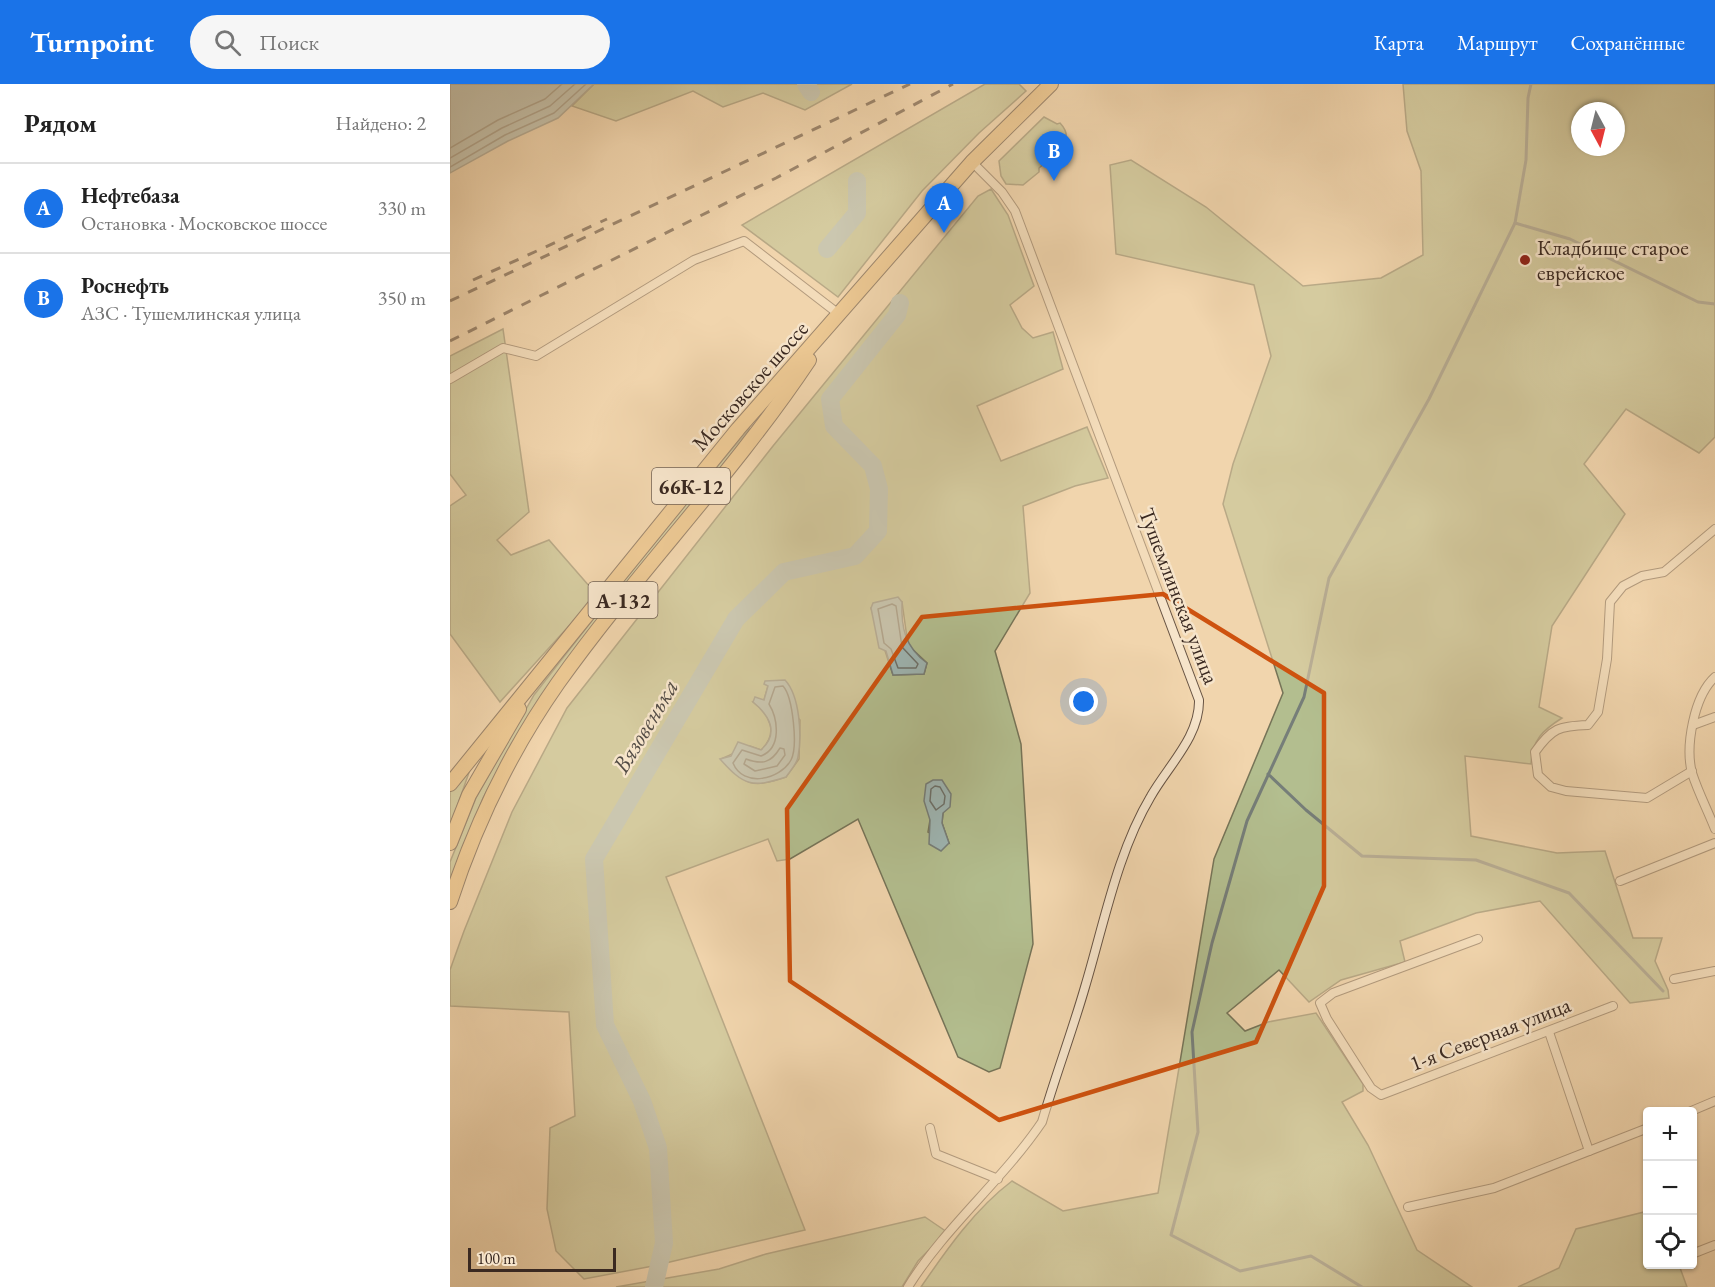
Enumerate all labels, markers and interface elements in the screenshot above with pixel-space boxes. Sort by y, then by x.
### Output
search box [190,15,610,69]
text: Turnpoint [30,24,154,60]
icon: search [211,26,244,59]
text: Поиск [259,28,319,57]
text: Карта [1374,29,1424,56]
text: Маршрут [1457,29,1538,56]
text: Сохранённые [1571,29,1685,56]
north arrow [1571,102,1625,156]
text: Рядом [24,106,97,140]
text: Найдено: 2 [335,110,426,136]
pin: B [1034,132,1074,181]
text: Нефтебаза [81,181,180,210]
pin: A [924,184,964,233]
text: A [36,195,51,221]
text: 330 m [378,195,426,221]
text: Остановка · Московское шоссе [81,210,327,236]
place label: Кладбище старое еврейское [1537,233,1689,287]
marker: Кладбище старое еврейское [1518,253,1532,267]
text: Роснефть [81,271,169,300]
text: B [37,285,50,311]
text: 350 m [378,285,426,311]
text: АЗС · Тушемлинская улица [81,300,301,326]
street label: Московское шоссе [685,314,815,457]
road number: 66К-12 [652,468,730,504]
street label: Тушемлинская улица [1132,504,1226,688]
road number: А-132 [588,582,657,618]
water label: Вязовенька [604,673,685,779]
your location [1069,687,1098,716]
street label: 1-я Северная улица [1405,990,1575,1078]
map controls [1643,1107,1697,1269]
button: + [1643,1107,1697,1161]
button: − [1643,1161,1697,1215]
button: locate [1643,1215,1697,1269]
scale bar [468,1245,616,1272]
text: 100 m [477,1248,516,1269]

